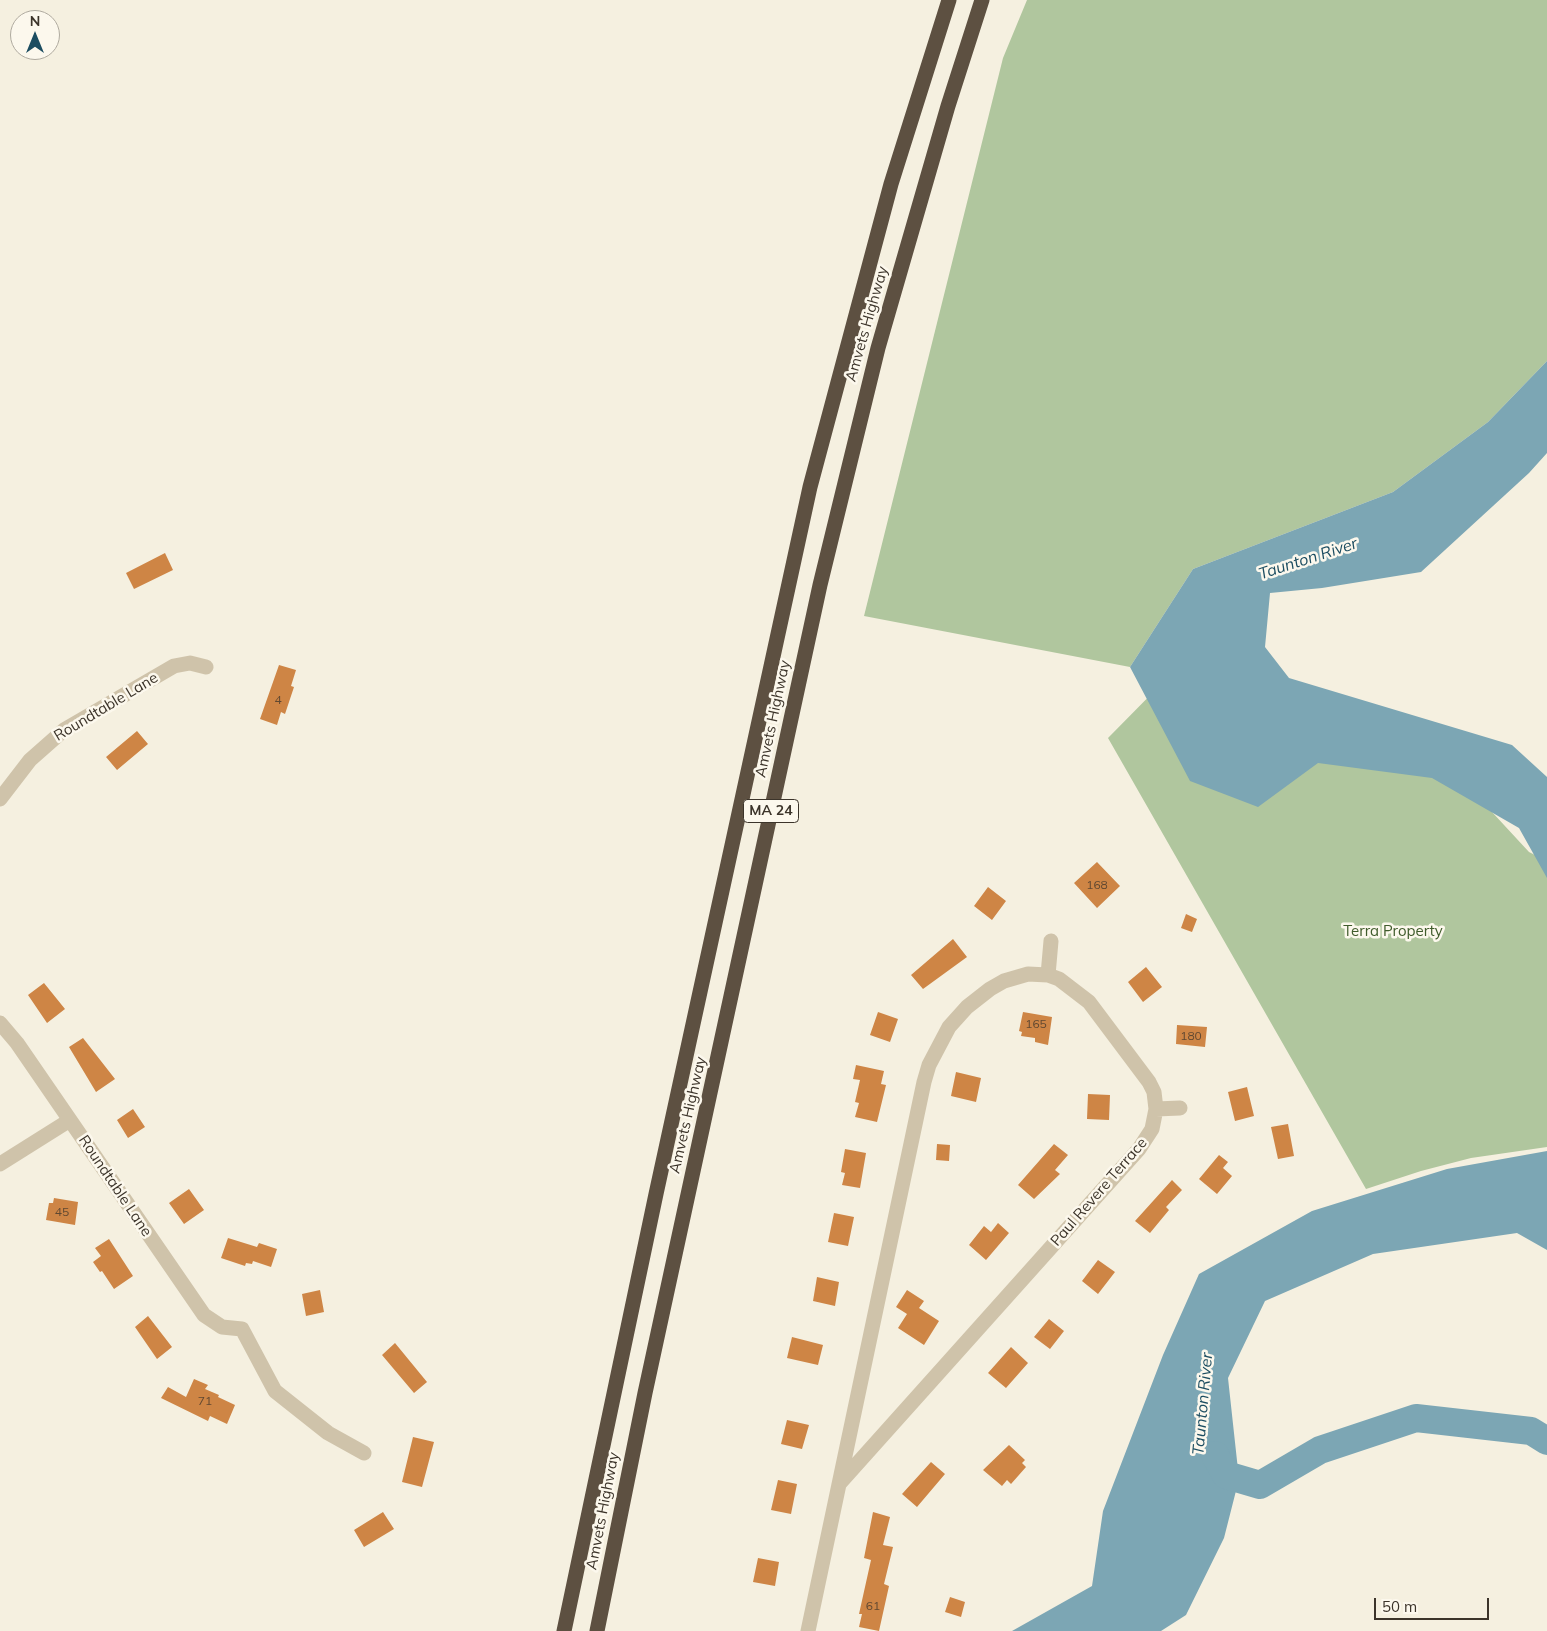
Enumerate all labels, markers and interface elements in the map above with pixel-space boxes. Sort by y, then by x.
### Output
north arrow [10,10,60,60]
text: N [30,12,40,30]
street label: Amvets Highway [842,264,892,384]
water label: Taunton River [1256,534,1360,584]
street label: Amvets Highway [752,659,794,779]
street label: Roundtable Lane [51,669,161,745]
house number: 4 [274,693,282,707]
road number: MA 24 [744,799,798,822]
house number: 168 [1086,878,1108,892]
park label: Terra Property [1343,922,1443,940]
house number: 165 [1025,1017,1047,1031]
house number: 180 [1180,1029,1202,1043]
street label: Amvets Highway [666,1055,710,1175]
street label: Roundtable Lane [74,1132,156,1240]
street label: Paul Revere Terrace [1047,1134,1151,1250]
house number: 45 [55,1205,69,1219]
water label: Taunton River [1189,1352,1217,1456]
house number: 71 [198,1394,212,1408]
street label: Amvets Highway [583,1451,623,1571]
scale bar [1377,1588,1492,1620]
text: 50 m [1382,1597,1417,1616]
house number: 61 [866,1599,880,1613]

